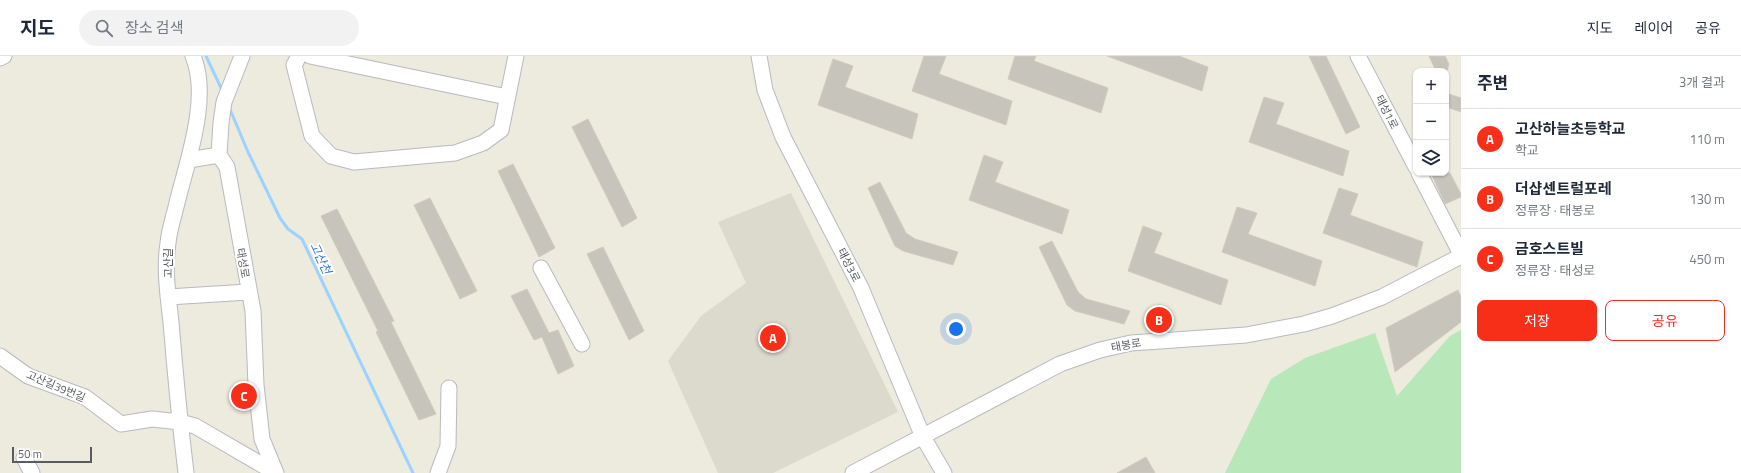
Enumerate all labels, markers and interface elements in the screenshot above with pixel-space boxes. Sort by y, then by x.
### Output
search box [79,10,359,46]
text: 지도 [20,13,55,42]
text: 장소 검색 [125,16,183,39]
icon: search [93,17,115,39]
text: 지도 [1587,17,1613,38]
text: 레이어 [1635,17,1673,38]
text: 공유 [1695,17,1721,38]
map controls [1413,68,1449,176]
button: + [1413,68,1449,104]
text: 주변 [1477,70,1508,96]
text: 3개 결과 [1679,72,1725,92]
street label: 태성1로 [1372,92,1402,132]
button: − [1413,104,1449,140]
text: 고산하늘초등학교 [1515,117,1625,140]
text: A [1486,129,1494,149]
text: 110 m [1689,129,1725,149]
button: layers [1413,140,1449,176]
text: 학교 [1515,140,1539,160]
text: 더샵센트럴포레 [1515,177,1612,200]
text: B [1486,189,1494,209]
text: 130 m [1689,189,1725,209]
text: 정류장 · 태봉로 [1515,200,1595,220]
text: 금호스트빌 [1515,237,1584,260]
water label: 고산천 [305,239,337,279]
street label: 태성3로 [834,245,864,285]
street label: 태성로 [232,247,254,279]
street label: 고산길 [160,248,176,278]
text: C [1486,249,1494,269]
text: 450 m [1689,249,1725,269]
text: 정류장 · 태성로 [1515,260,1595,280]
button: 저장 [1477,300,1597,341]
button: 공유 [1605,300,1725,341]
pin: B [1146,305,1172,335]
your location [946,319,966,339]
pin: A [760,323,786,353]
street label: 태봉로 [1110,334,1142,356]
street label: 고산길39번길 [24,366,88,406]
pin: C [231,381,257,411]
scale bar [12,445,92,464]
text: 50 m [18,446,42,462]

